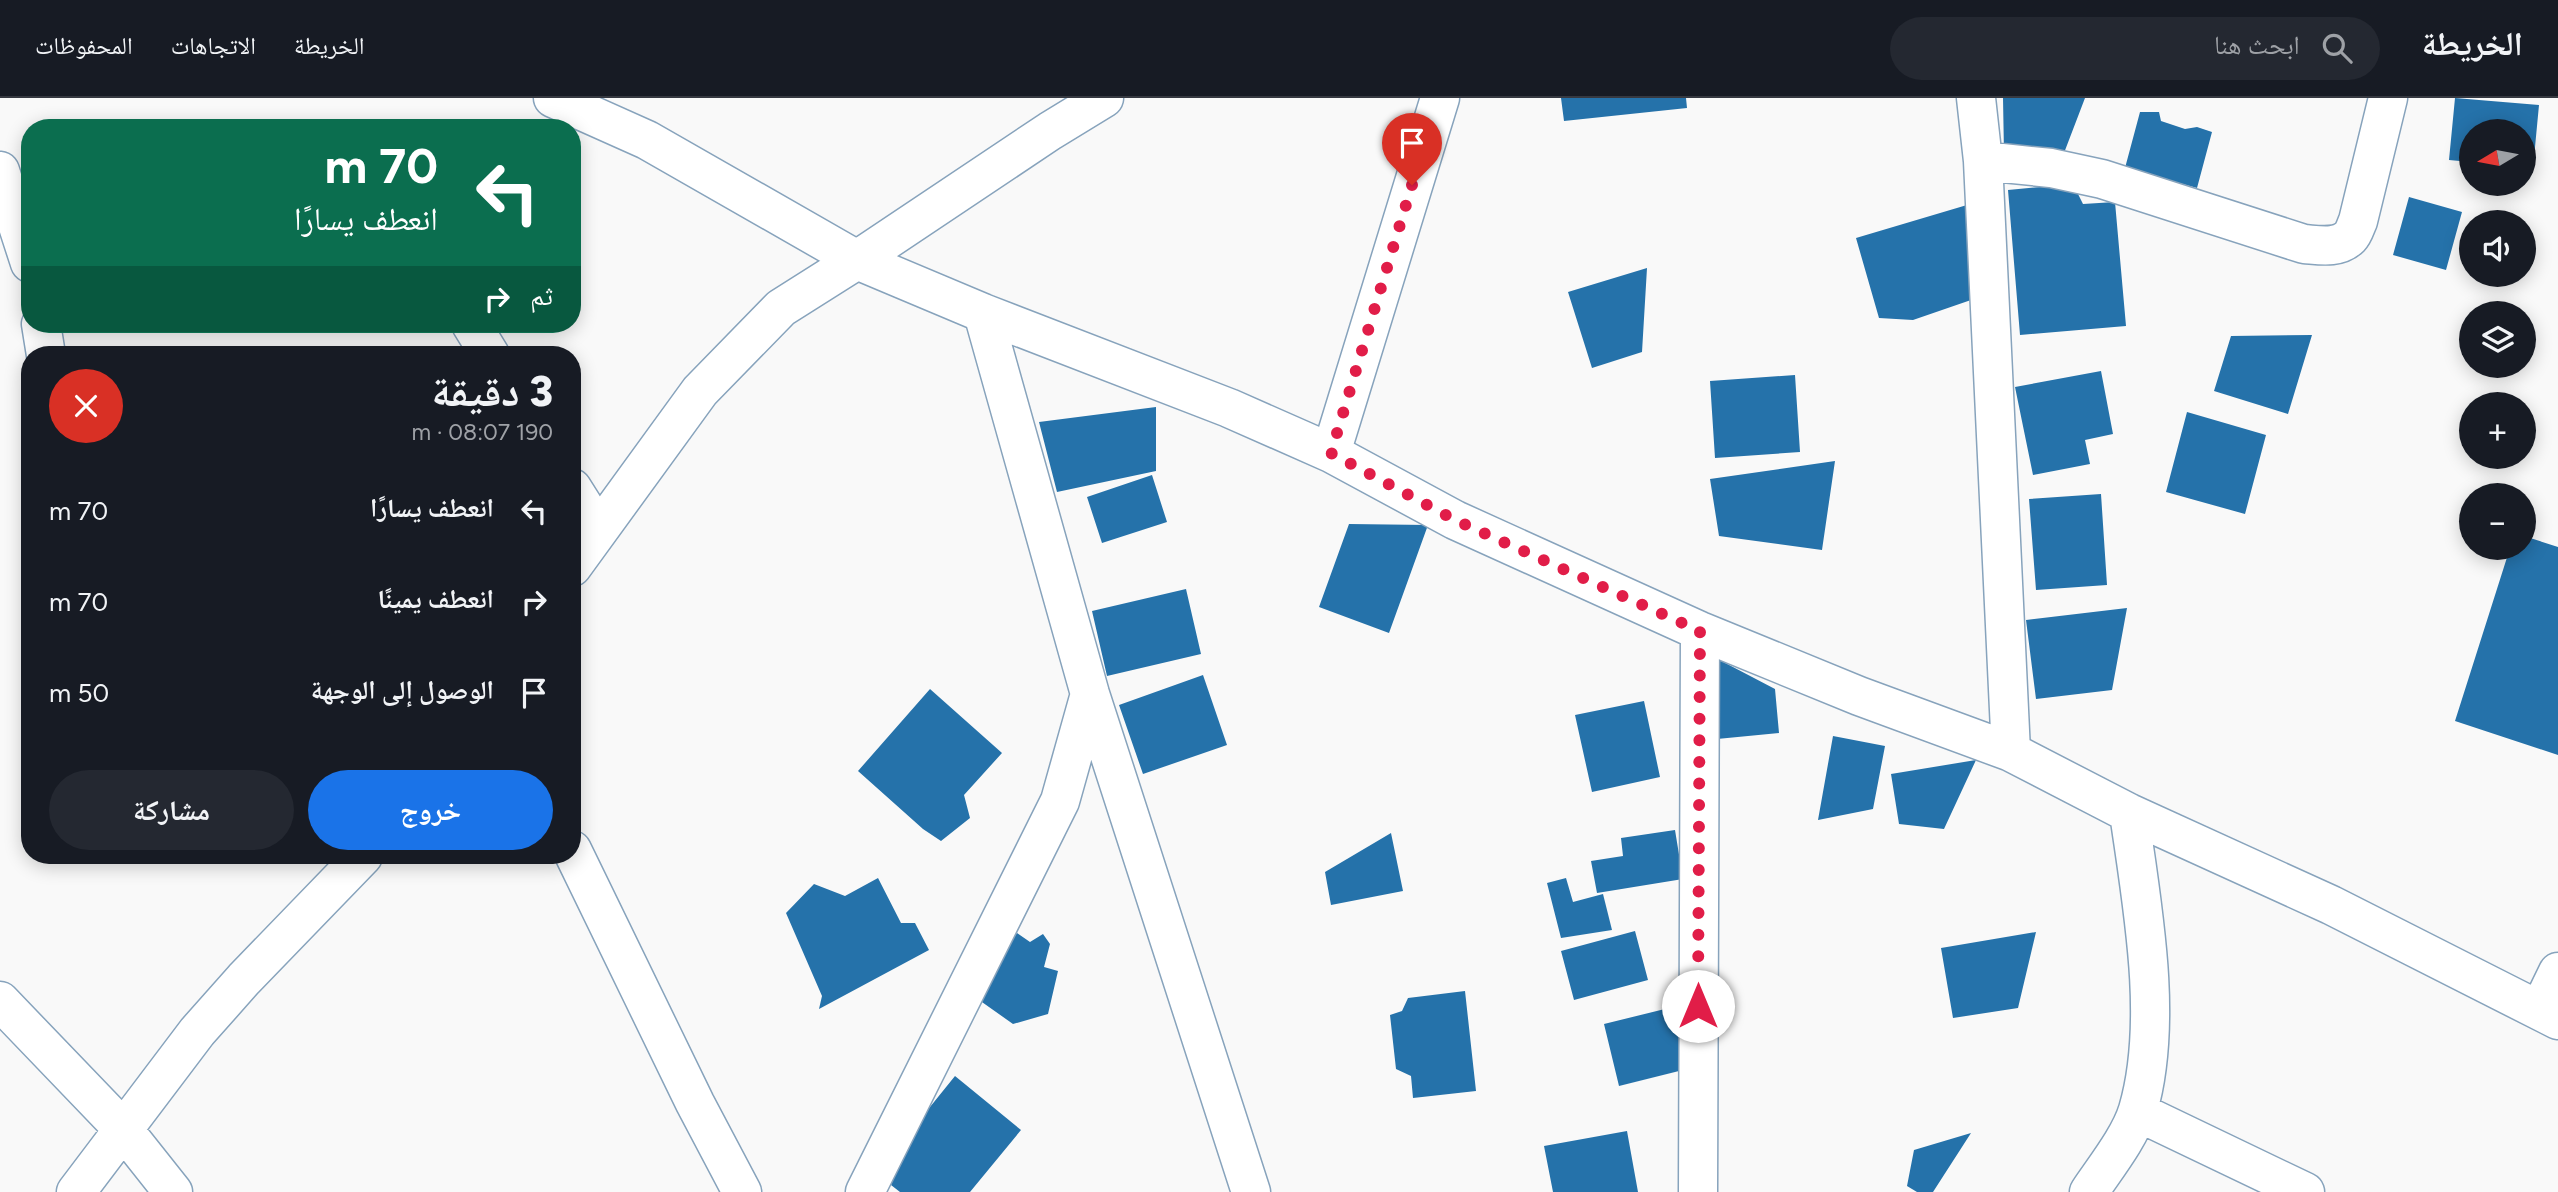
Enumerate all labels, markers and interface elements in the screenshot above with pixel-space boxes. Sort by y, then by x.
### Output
search box [1890,17,2380,80]
text: الخريطة [2422,24,2523,63]
text: ابحث هنا [2214,29,2300,61]
icon: search [2318,29,2356,67]
text: المحفوظات [35,31,133,60]
text: الاتجاهات [171,31,256,60]
text: الخريطة [294,31,365,60]
pin [1382,113,1442,185]
north arrow [2459,119,2536,196]
map controls [2459,119,2536,560]
icon: arrive [1393,124,1431,162]
text: 70 m [325,136,438,195]
icon: left [462,147,553,238]
text: انعطف يسارًا [294,200,438,238]
button: sound [2459,210,2536,287]
icon: right [478,280,516,318]
text: ثم [530,280,553,312]
button: layers [2459,301,2536,378]
text: 3 دقيقة [431,366,553,417]
button: close [49,369,123,443]
button: + [2459,392,2536,469]
text: 190 m · 08:07 [411,418,553,446]
button: − [2459,483,2536,560]
text: انعطف يسارًا [370,492,494,524]
icon: left [515,492,553,530]
text: 70 m [49,495,108,527]
text: انعطف يمينًا [378,583,494,615]
icon: right [515,583,553,621]
text: 70 m [49,586,108,618]
text: الوصول إلى الوجهة [311,674,494,706]
icon: arrive [515,674,553,712]
text: 50 m [49,677,109,709]
button: مشاركة [49,770,294,850]
button: خروج [308,770,553,850]
position arrow [1661,969,1735,1043]

